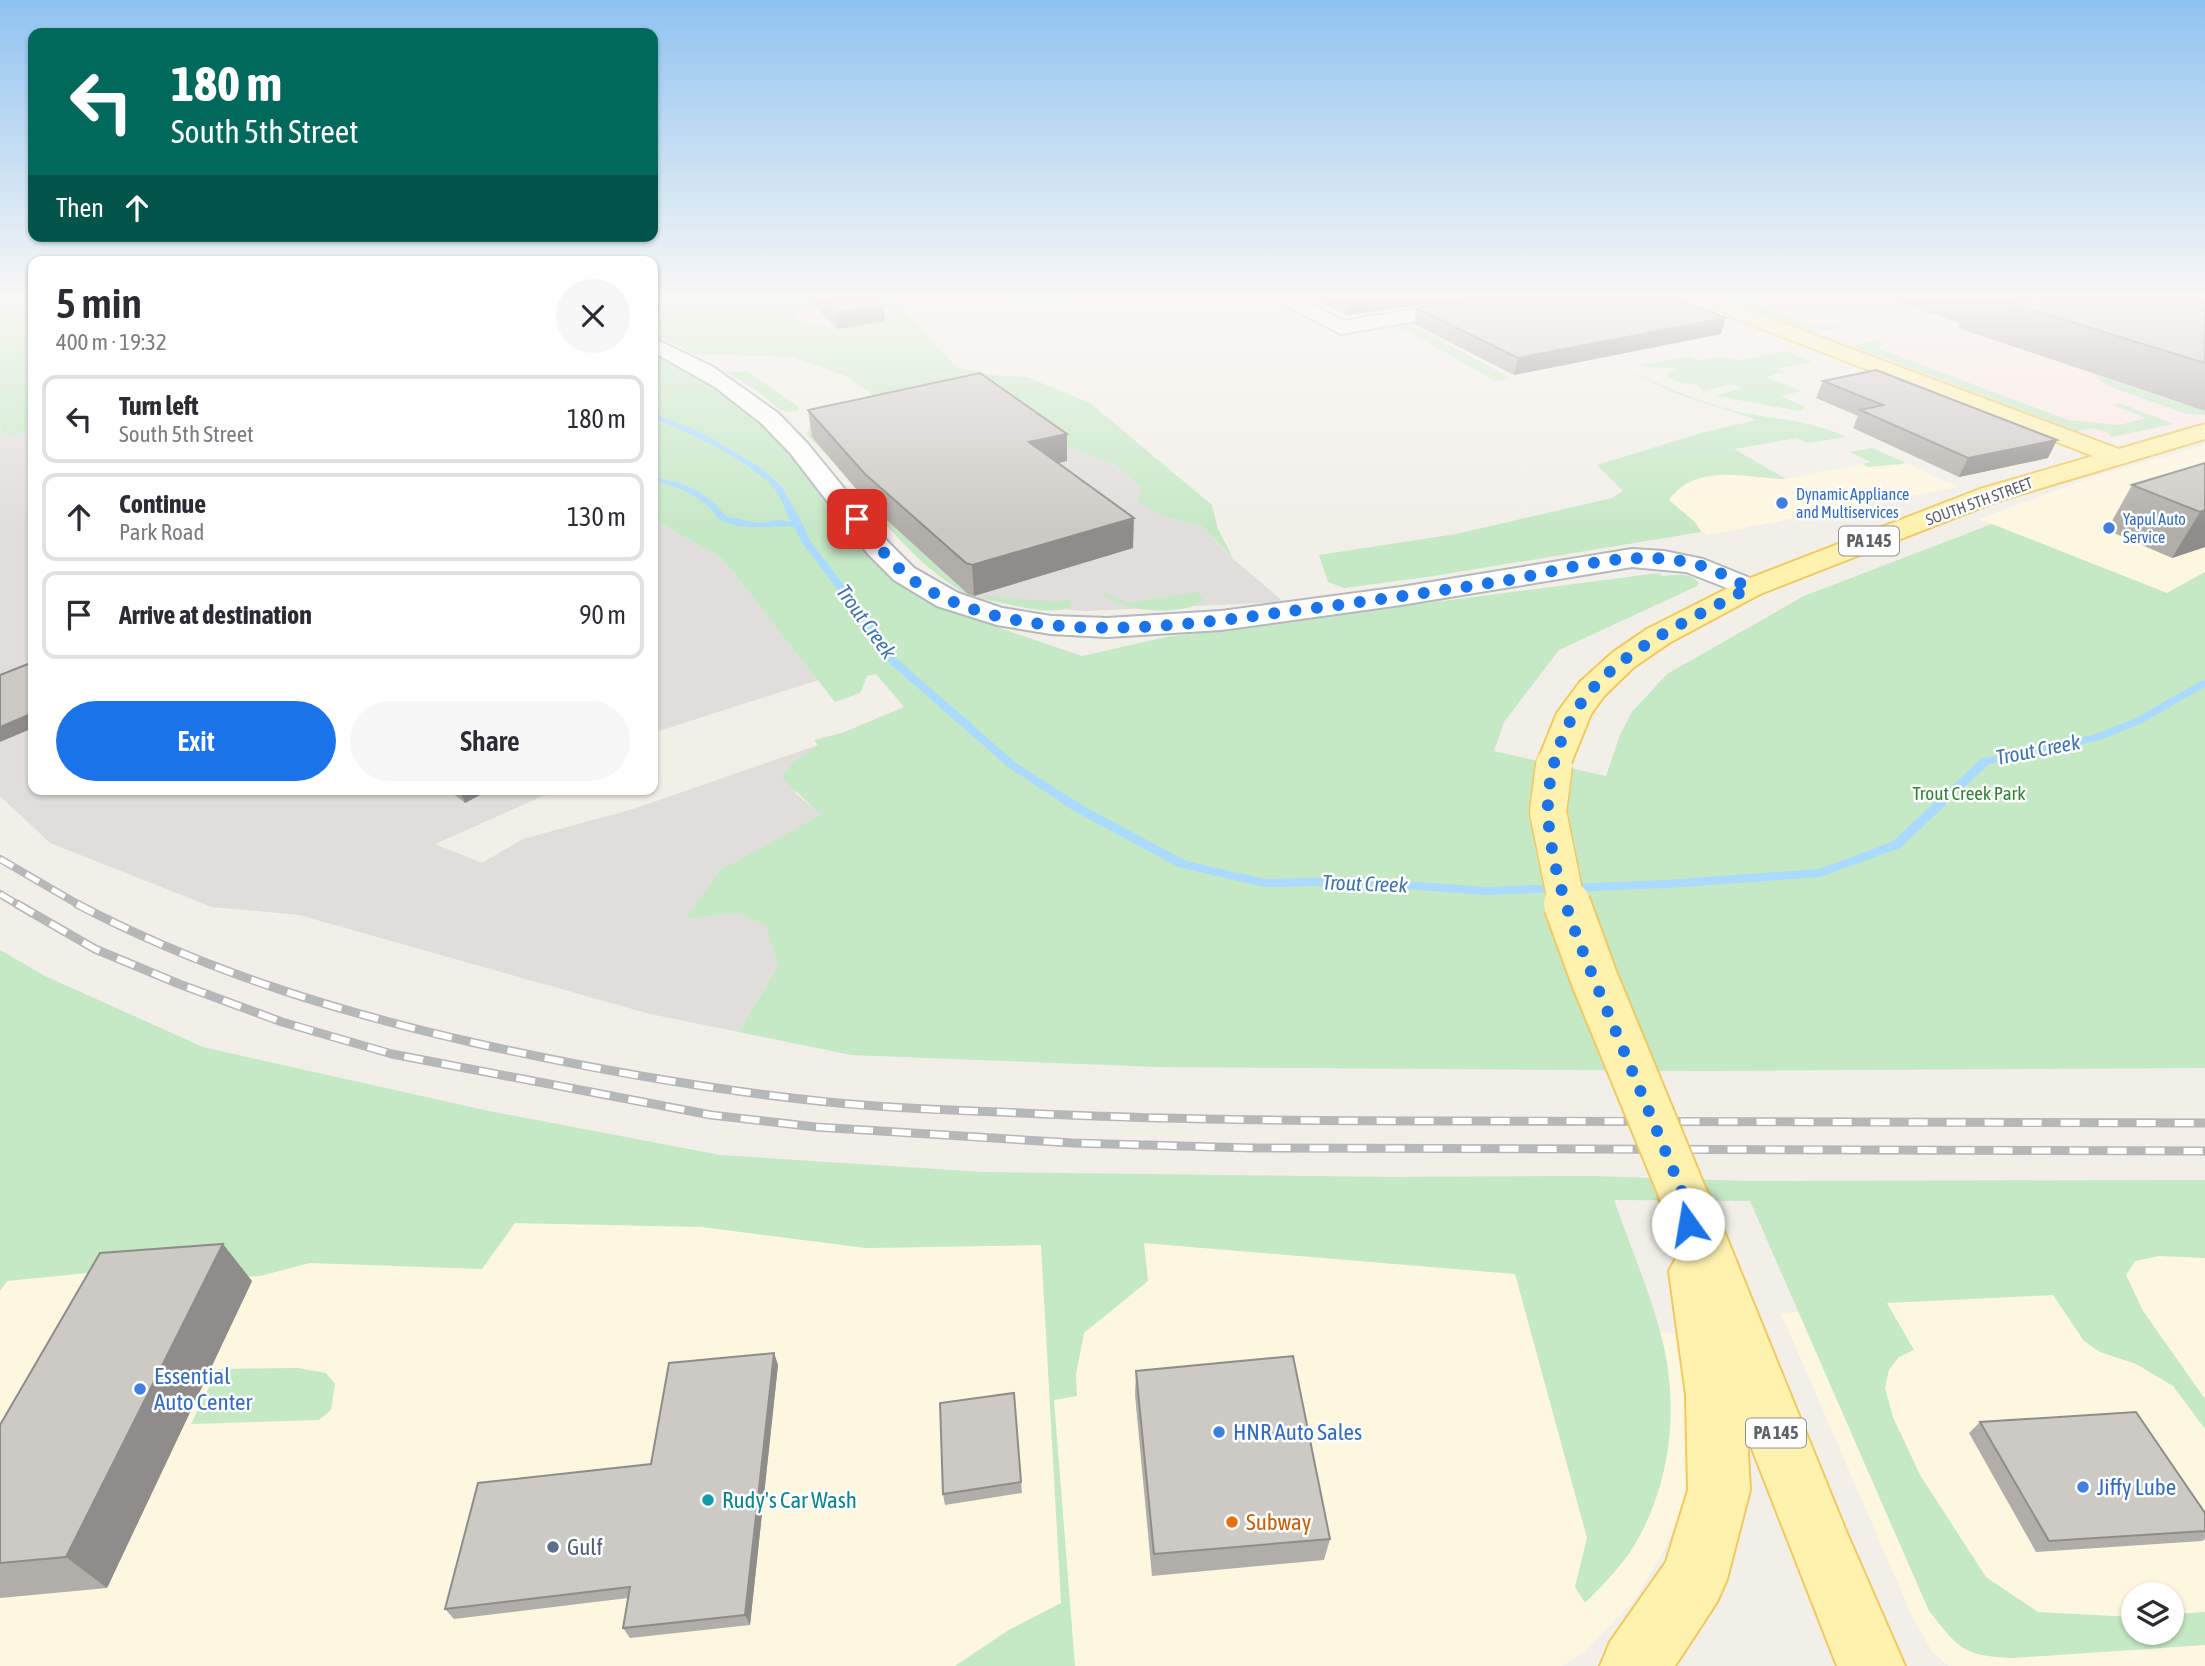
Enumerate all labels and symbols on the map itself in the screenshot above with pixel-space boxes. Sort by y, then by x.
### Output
street label: SOUTH 5TH STREET [1923,473,2035,529]
place label: Dynamic Appliance and Multiservices [1796,485,1909,521]
pin [827,489,887,549]
marker: Dynamic Appliance and Multiservices [1774,495,1790,511]
place label: Yapul Auto Service [2123,510,2186,546]
marker: Yapul Auto Service [2101,520,2117,536]
road number: PA 145 [1839,526,1899,556]
water label: Trout Creek [832,580,902,664]
water label: Trout Creek [1994,729,2083,769]
park label: Trout Creek Park [1913,782,2026,804]
water label: Trout Creek [1322,870,1409,897]
position arrow [1651,1187,1725,1261]
place label: Essential Auto Center [154,1363,254,1415]
marker: Essential Auto Center [132,1381,148,1397]
road number: PA 145 [1746,1418,1806,1448]
place label: HNR Auto Sales [1233,1419,1362,1445]
marker: HNR Auto Sales [1211,1424,1227,1440]
place label: Jiffy Lube [2097,1474,2176,1500]
marker: Jiffy Lube [2075,1479,2091,1495]
place label: Rudy's Car Wash [722,1487,857,1513]
marker: Rudy's Car Wash [700,1492,716,1508]
place label: Subway [1246,1509,1311,1535]
marker: Subway [1224,1514,1240,1530]
place label: Gulf [567,1534,603,1560]
marker: Gulf [545,1539,561,1555]

